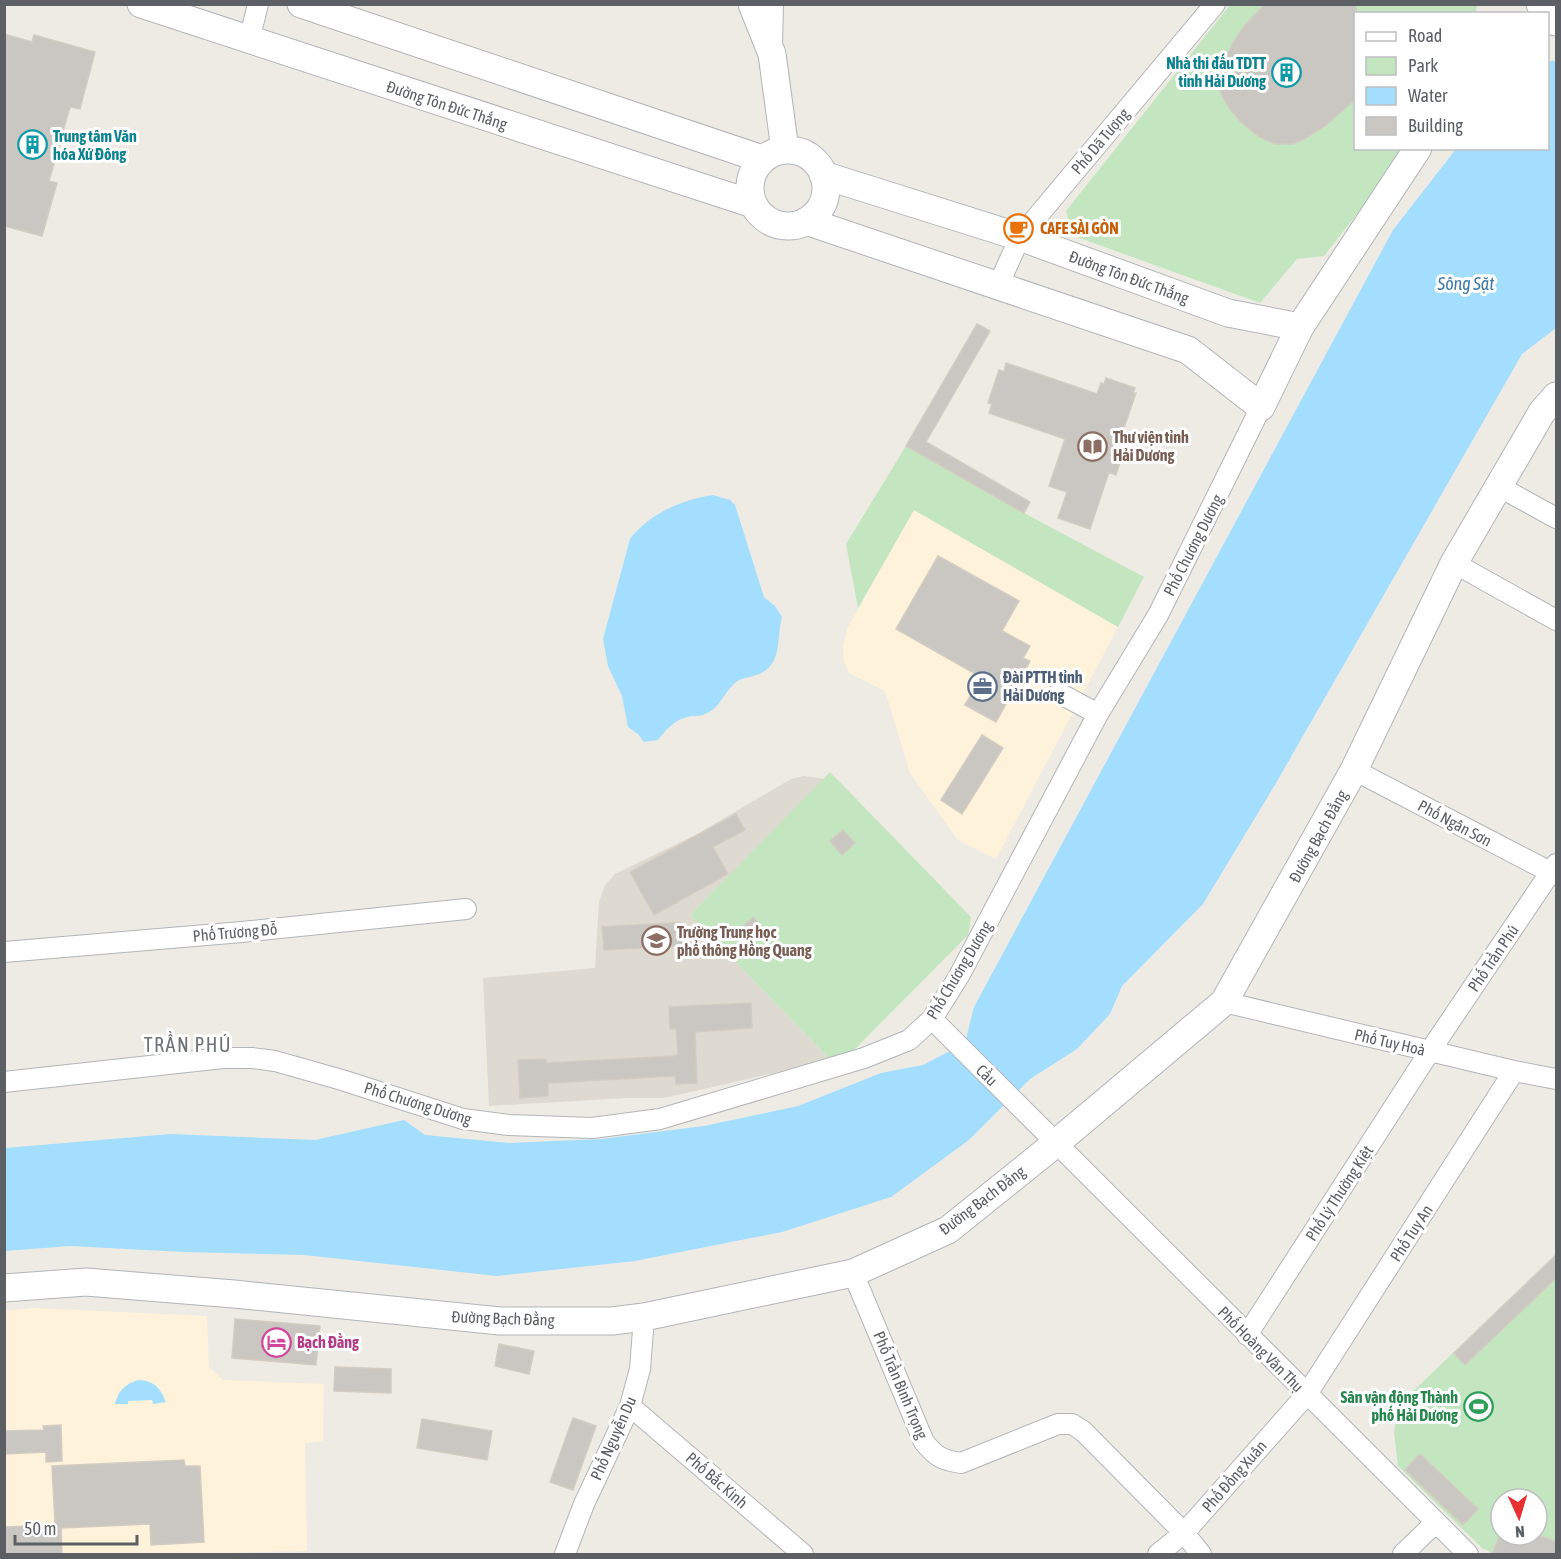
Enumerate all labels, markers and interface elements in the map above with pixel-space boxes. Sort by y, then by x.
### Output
legend [1354,12,1549,150]
text: Road [1408,25,1442,46]
place label: Nhà thi đấu TDTT tỉnh Hải Dương [1166,53,1267,90]
text: Park [1408,55,1438,76]
building icon: Nhà thi đấu TDTT tỉnh Hải Dương [1271,56,1303,88]
street label: Đường Tôn Đức Thắng [384,77,510,134]
text: Water [1408,85,1448,106]
street label: Phố Dã Tượng [1067,104,1133,178]
text: Building [1408,115,1463,136]
place label: Trung tâm Văn hóa Xứ Đông [53,127,137,163]
building icon: Trung tâm Văn hóa Xứ Đông [16,129,48,161]
cafe icon: CAFE SÀI GÒN [1003,212,1035,244]
place label: CAFE SÀI GÒN [1040,219,1119,237]
street label: Đường Tôn Đức Thắng [1066,247,1191,308]
water label: Sông Sặt [1437,273,1495,294]
place label: Thư viện tỉnh Hải Dương [1113,428,1189,464]
library icon: Thư viện tỉnh Hải Dương [1076,430,1108,462]
street label: Phố Chương Dương [1159,491,1227,599]
place label: Đài PTTH tỉnh Hải Dương [1003,668,1083,704]
office icon: Đài PTTH tỉnh Hải Dương [966,670,998,702]
street label: Đường Bạch Đằng [1285,787,1352,886]
street label: Phố Ngân Sơn [1415,795,1495,851]
street label: Phố Chương Dương [922,917,996,1023]
street label: Phố Trương Đỗ [192,918,278,946]
street label: Phố Trần Phú [1463,921,1522,995]
place label: Trường Trung học phổ thông Hồng Quang [677,923,812,959]
school or university icon: Trường Trung học phổ thông Hồng Quang [640,925,672,957]
street label: Phố Tuy Hoà [1353,1024,1427,1060]
district label: TRẦN PHÚ [144,1031,232,1056]
street label: Cầu [973,1060,1002,1089]
street label: Phố Chương Dương [362,1077,474,1129]
street label: Phố Lý Thường Kiệt [1301,1141,1377,1244]
street label: Đường Bạch Đằng [935,1162,1029,1239]
street label: Phố Tuy An [1385,1201,1437,1265]
street label: Phố Hoàng Văn Thụ [1214,1302,1308,1396]
street label: Đường Bạch Đằng [451,1307,555,1330]
hotel icon: Bạch Đằng [260,1326,292,1358]
street label: Phố Trần Bình Trọng [869,1328,933,1442]
place label: Bạch Đằng [297,1333,359,1351]
place label: Sân vận động Thành phố Hải Dương [1341,1388,1458,1424]
sports icon: Sân vận động Thành phố Hải Dương [1463,1390,1495,1422]
street label: Phố Nguyễn Du [586,1393,640,1483]
street label: Phố Đồng Xuân [1197,1436,1271,1516]
street label: Phố Bắc Kinh [683,1448,752,1512]
north arrow [1489,1487,1549,1547]
scale bar [15,1508,136,1546]
text: 50 m [24,1518,56,1539]
text: N [1515,1523,1525,1541]

